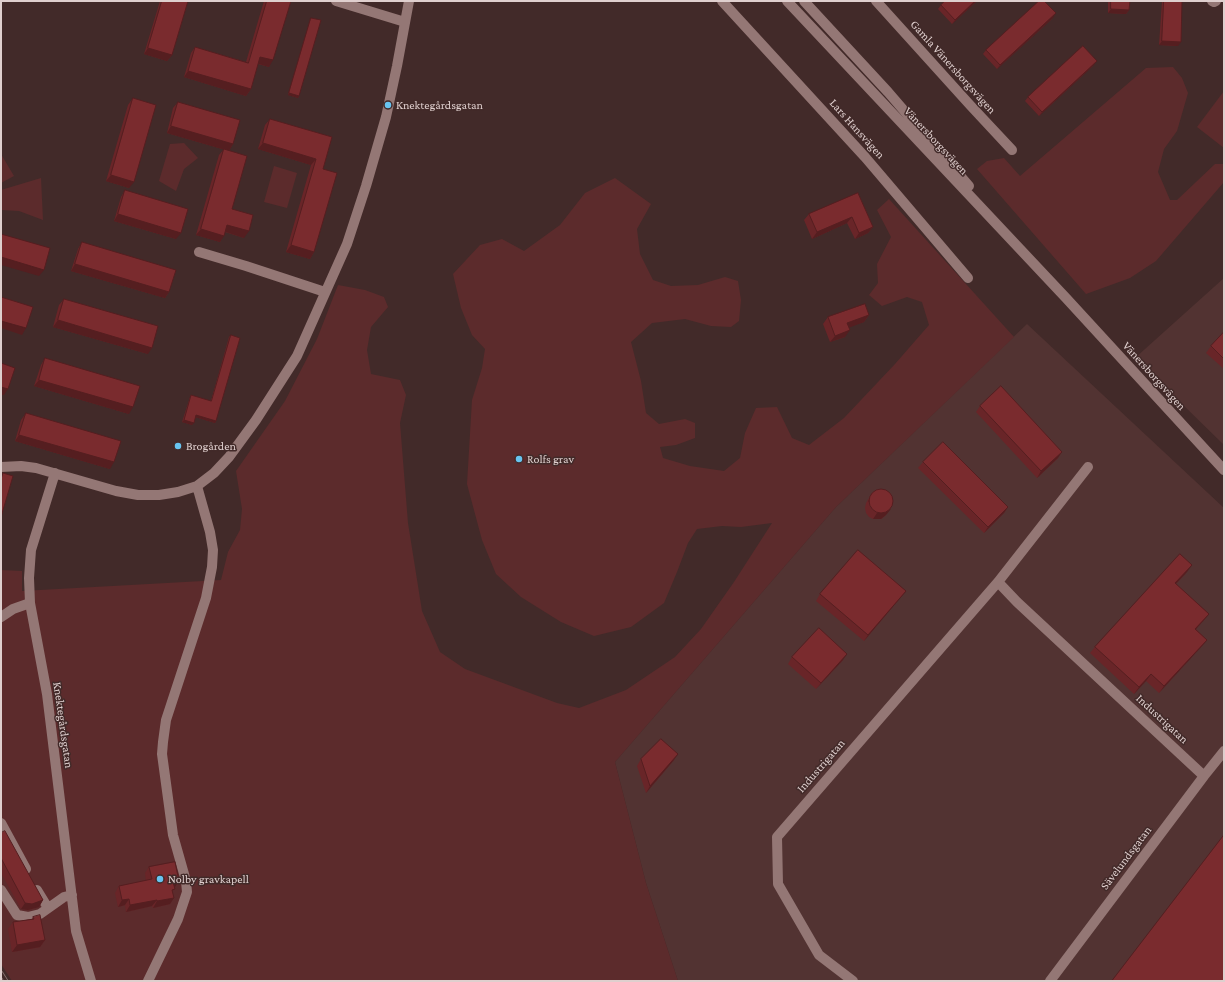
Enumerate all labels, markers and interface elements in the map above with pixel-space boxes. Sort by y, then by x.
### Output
street label: Gamla Vänersborgsvägen [907,17,999,117]
street label: Lars Hansvägen [826,96,888,162]
place label: Knektegårdsgatan [396,98,483,112]
marker: Knektegårdsgatan [383,100,393,110]
street label: Vänersborgsvägen [901,104,971,178]
street label: Vänersborgsvägen [1119,339,1189,413]
place label: Brogården [186,439,236,453]
marker: Brogården [173,441,183,451]
place label: Rolfs grav [527,452,574,466]
marker: Rolfs grav [514,454,524,464]
street label: Knektegårdsgatan [50,681,76,769]
street label: Industrigatan [1133,691,1191,747]
street label: Industrigatan [794,736,848,796]
street label: Sävelundsgatan [1097,823,1155,893]
place label: Nolby gravkapell [168,872,249,886]
marker: Nolby gravkapell [155,874,165,884]

